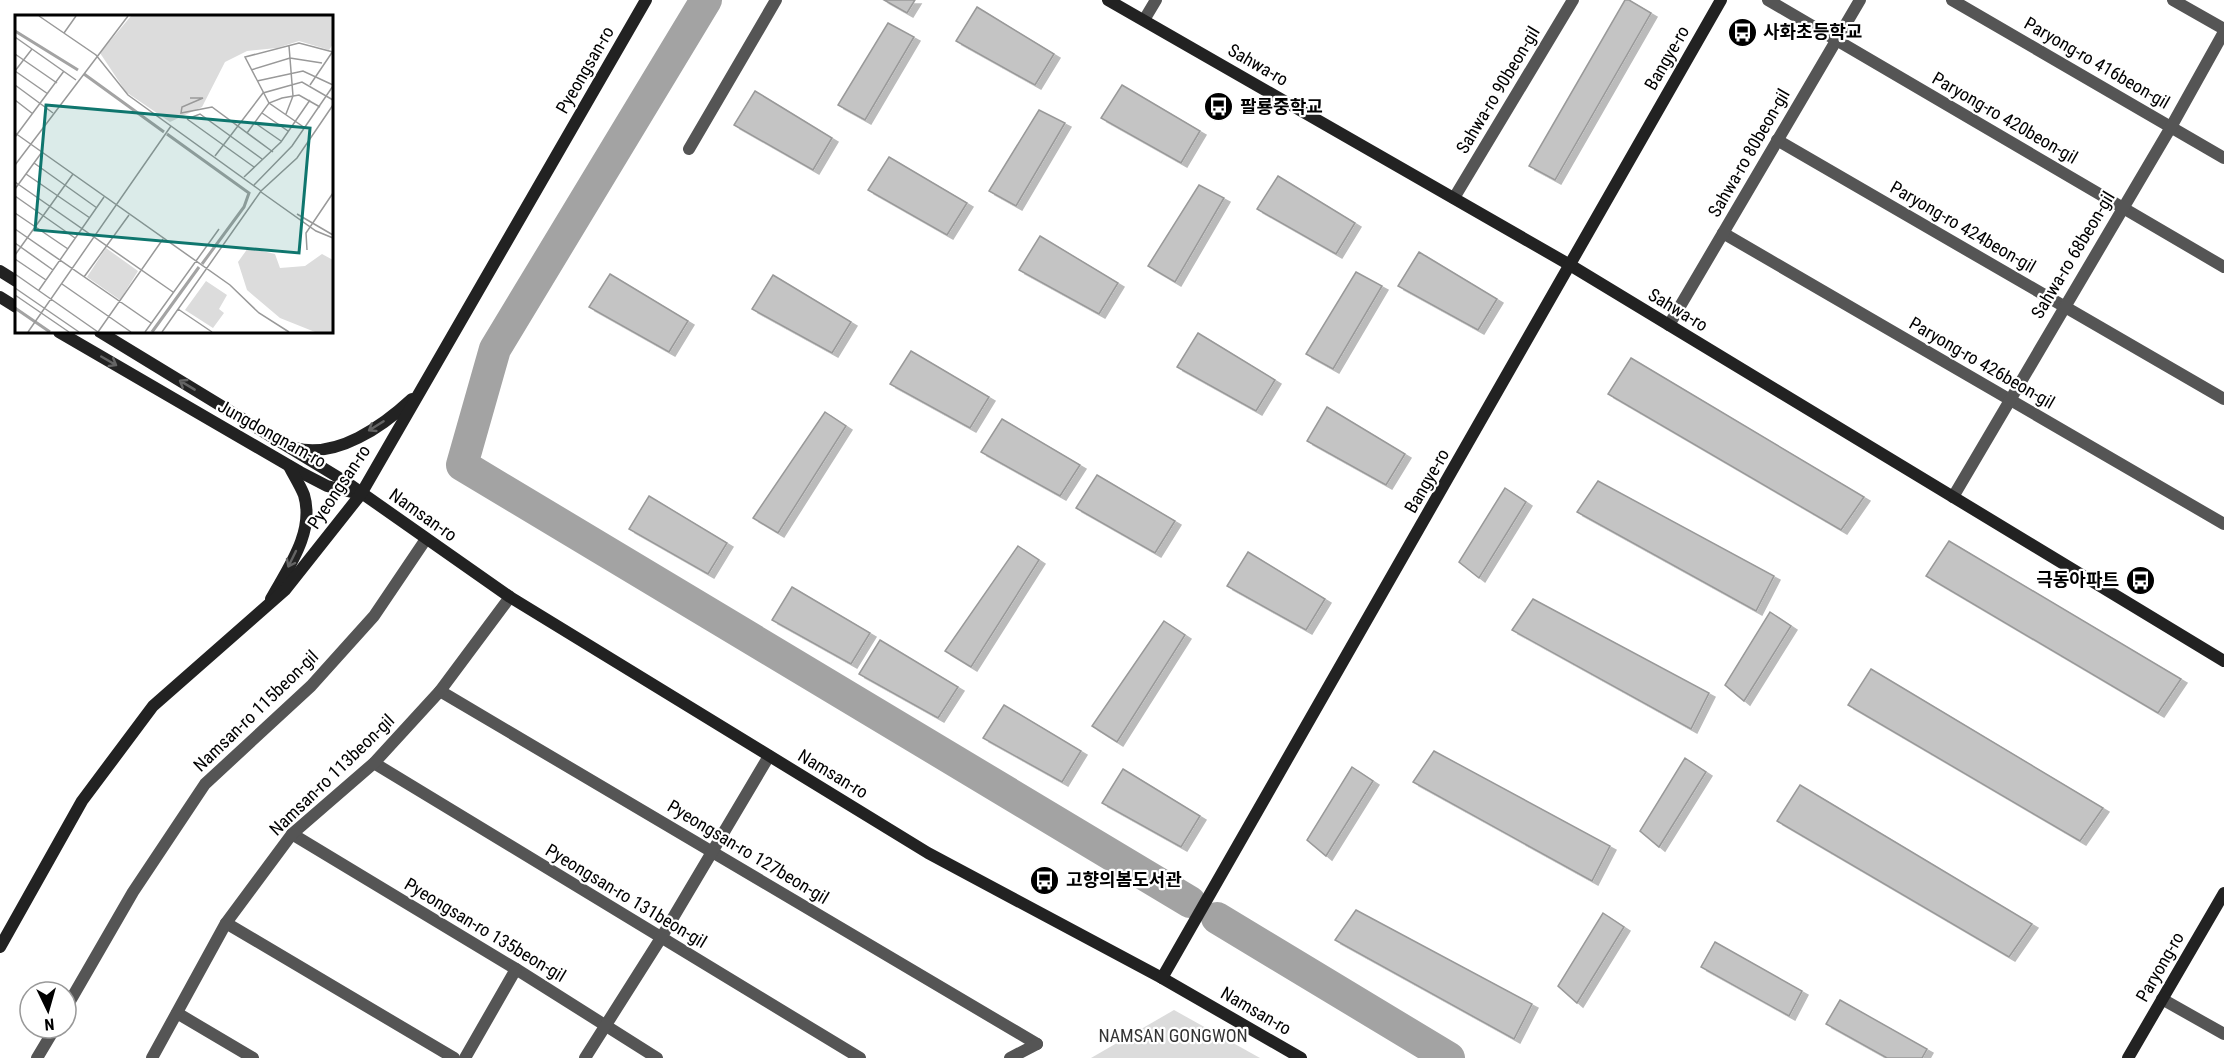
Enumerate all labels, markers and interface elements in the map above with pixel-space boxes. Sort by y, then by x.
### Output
street label: Paryong-ro 416beon-gil [2021,12,2174,113]
inset map [15,15,333,333]
bus stop icon: 사화초등학교 [1726,16,1758,48]
place label: 사화초등학교 [1763,21,1862,42]
street label: Sahwa-ro 90beon-gil [1451,22,1544,157]
street label: Bangye-ro [1640,22,1693,94]
street label: Pyeongsan-ro [551,23,618,117]
street label: Sahwa-ro [1225,39,1292,90]
street label: Paryong-ro 420beon-gil [1929,67,2082,168]
street label: Sahwa-ro 80beon-gil [1703,85,1794,221]
bus stop icon: 팔룡중학교 [1203,91,1235,123]
place label: 팔룡중학교 [1240,96,1323,117]
street label: Paryong-ro 424beon-gil [1887,176,2040,277]
street label: Sahwa-ro 68beon-gil [2026,187,2119,322]
street label: Sahwa-ro [1645,284,1712,336]
street label: Paryong-ro 426beon-gil [1906,312,2059,413]
one-way arrow [100,355,117,367]
one-way arrow [179,378,196,390]
street label: Jungdongnam-ro [215,395,330,472]
one-way arrow [368,420,385,432]
street label: Pyeongsan-ro [303,441,374,533]
street label: Bangye-ro [1400,445,1453,517]
street label: Namsan-ro [385,484,461,545]
one-way arrow [286,549,298,567]
bus stop icon: 극동아파트 [2124,564,2156,596]
place label: 극동아파트 [2036,569,2119,590]
street label: Namsan-ro 115beon-gil [189,646,322,776]
street label: Namsan-ro 113beon-gil [265,710,398,840]
street label: Namsan-ro [795,745,872,803]
street label: Pyeongsan-ro 127beon-gil [664,795,833,908]
street label: Pyeongsan-ro 131beon-gil [542,839,711,952]
bus stop icon: 고향의봄도서관 [1029,864,1061,896]
place label: 고향의봄도서관 [1066,869,1182,890]
street label: Pyeongsan-ro 135beon-gil [401,873,570,986]
street label: Paryong-ro [2131,928,2188,1005]
north arrow [18,980,78,1040]
street label: Namsan-ro [1217,982,1295,1039]
text: N [44,1015,55,1034]
park label: NAMSAN GONGWON [1098,1025,1248,1046]

